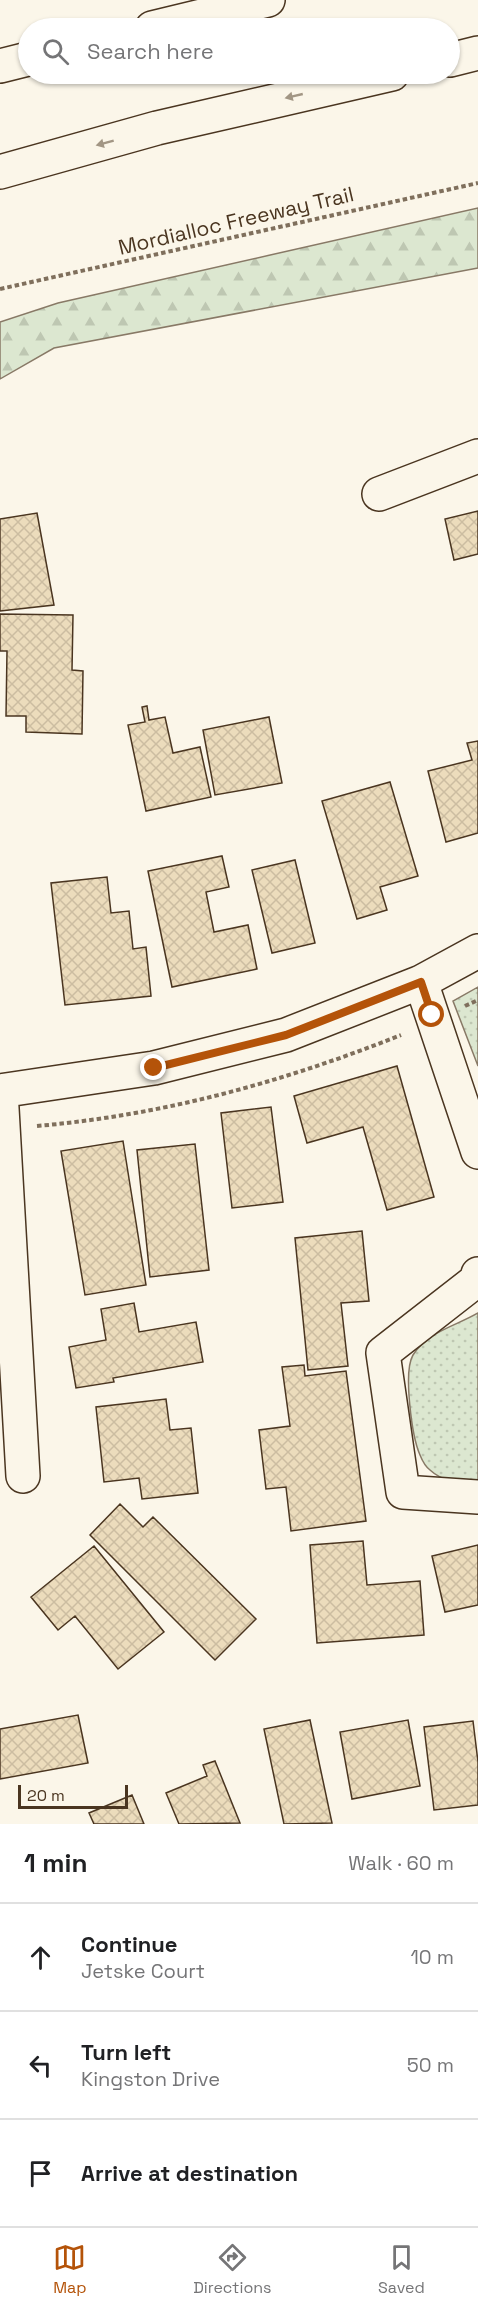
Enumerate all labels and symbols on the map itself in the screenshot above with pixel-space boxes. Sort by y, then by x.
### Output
one-way arrow [285,92,303,102]
one-way arrow [96,139,114,148]
street label: Mordialloc Freeway Trail [115,180,356,261]
route start [418,1001,444,1027]
route end [140,1054,166,1080]
scale bar [18,1782,128,1810]

